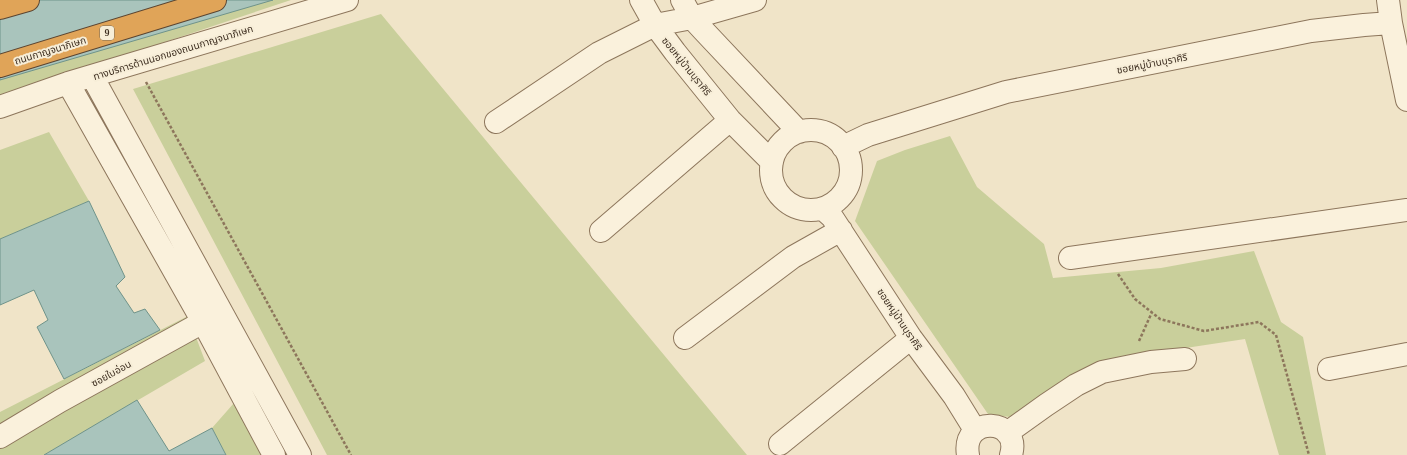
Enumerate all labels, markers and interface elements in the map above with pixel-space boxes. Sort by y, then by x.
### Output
street label: ทางบริการด้านนอกของถนนกาญจนาภิเษก [91,21,255,83]
road number: 9 [100,26,114,40]
street label: ถนนกาญจนาภิเษก [12,32,88,68]
street label: ซอยหมู่บ้านบุราศิริ [659,34,715,99]
street label: ซอยหมู่บ้านบุราศิริ [1116,49,1189,77]
street label: ซอยหมู่บ้านบุราศิริ [874,285,926,353]
street label: ซอยใบอ่อน [89,356,133,390]

